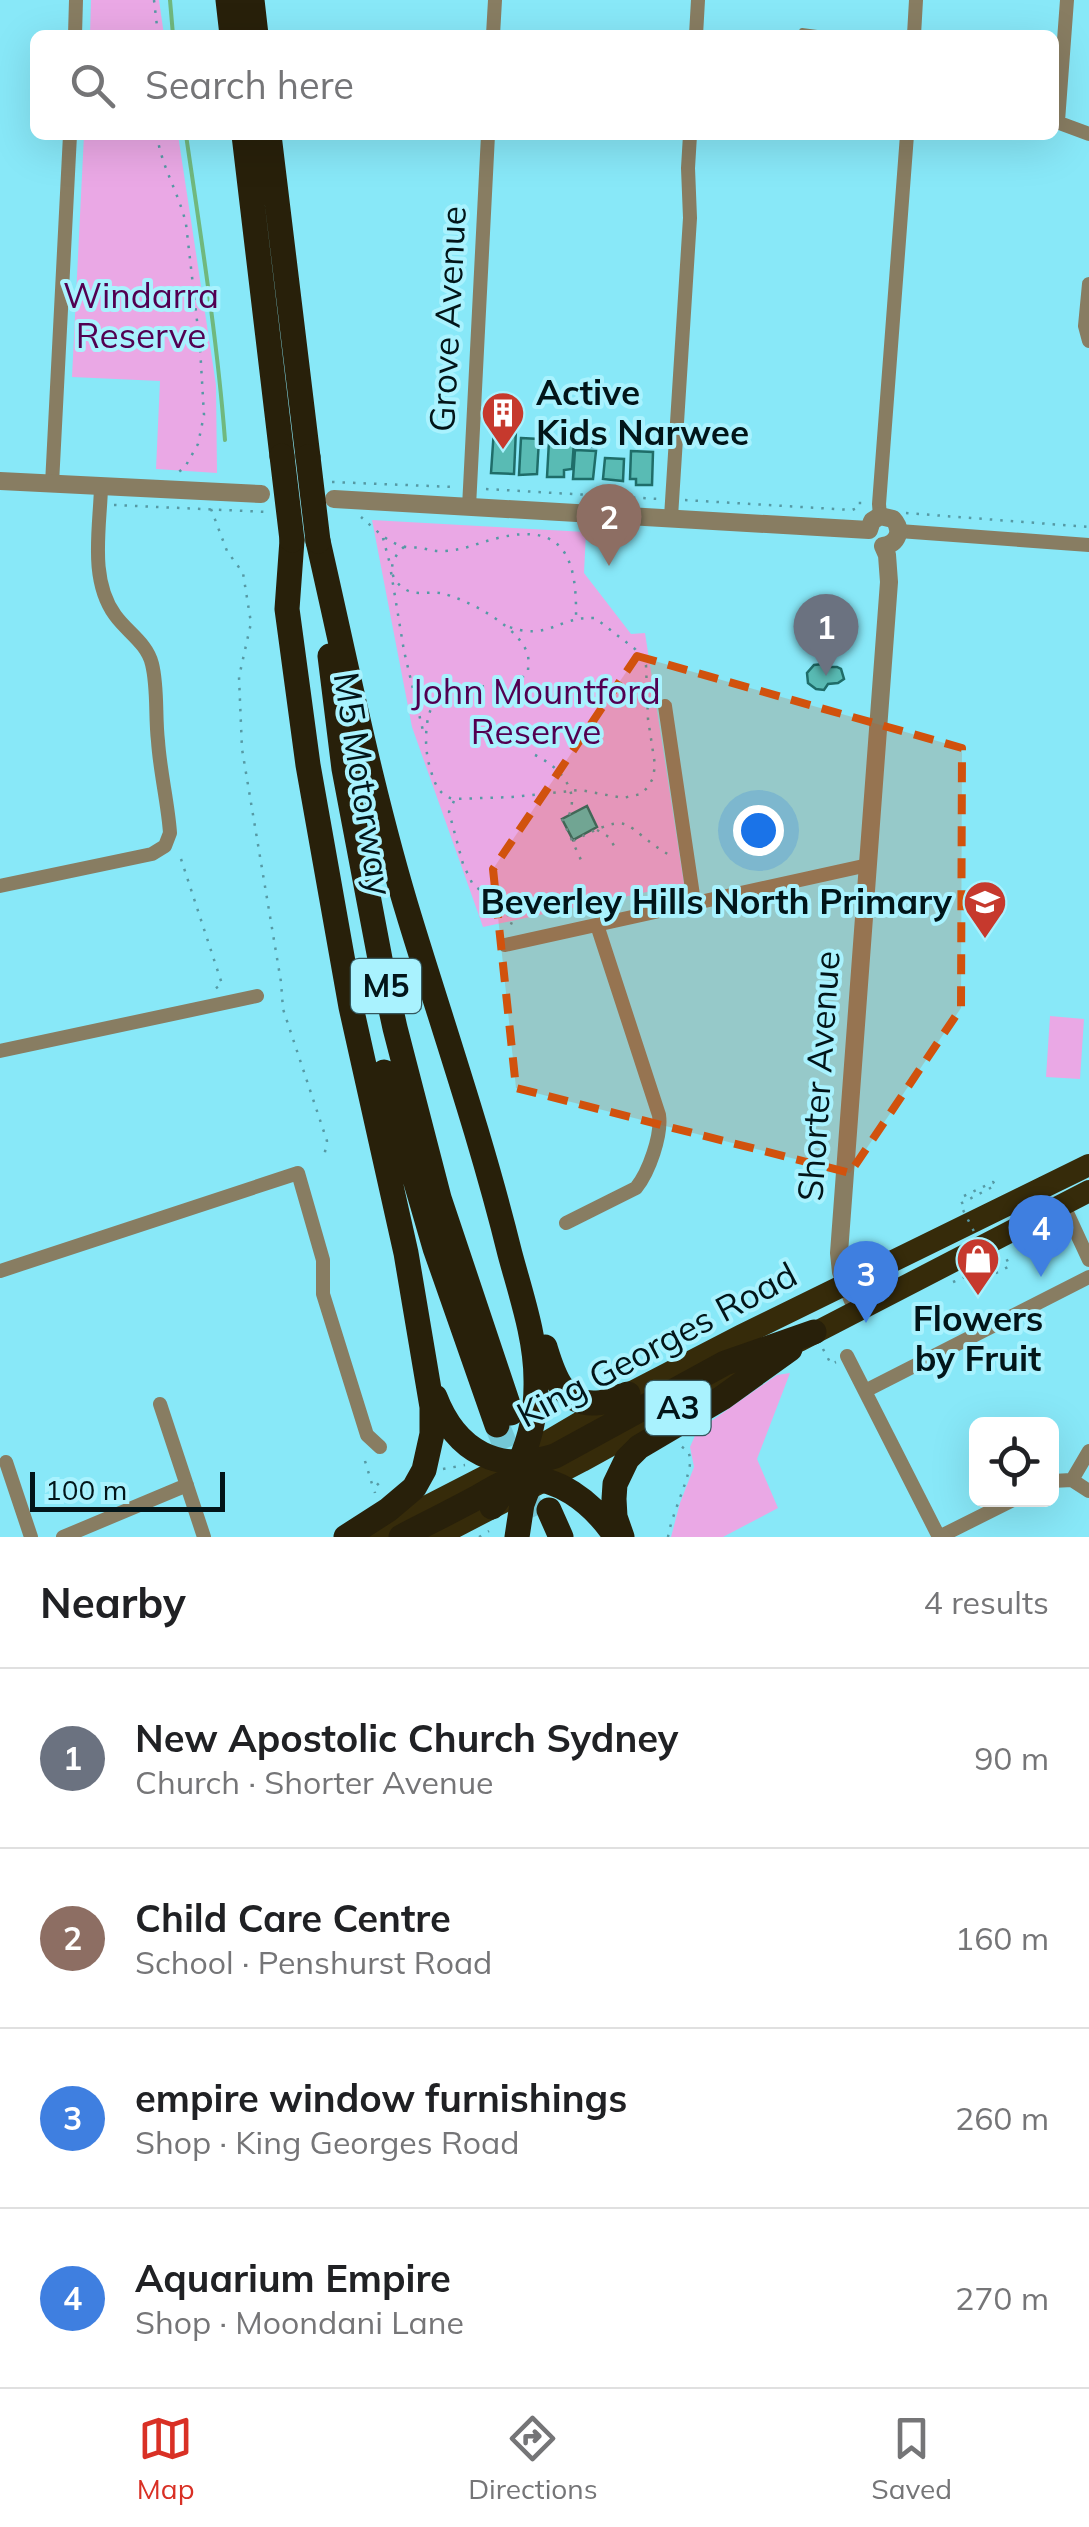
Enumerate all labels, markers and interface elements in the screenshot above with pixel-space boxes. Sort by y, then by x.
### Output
search box [30,30,1059,140]
icon: search [65,58,120,113]
text: Search here [145,61,354,109]
street label: Grove Avenue [419,205,475,433]
park label: Windarra Reserve [63,273,219,357]
place label: Active Kids Narwee [536,370,749,454]
building icon: Active Kids Narwee [480,390,526,451]
pin: 2 [576,484,642,566]
pin: 1 [794,594,858,676]
street label: M5 Motorway [325,669,403,899]
park label: John Mountford Reserve [411,669,661,753]
your location [733,805,784,856]
place label: Beverley Hills North Primary [480,879,953,923]
school or university icon: Beverley Hills North Primary [962,879,1008,940]
street label: Shorter Avenue [787,949,849,1203]
road number: M5 [351,959,421,1013]
pin: 4 [1008,1194,1074,1277]
shop icon: Flowers by Fruit [955,1236,1001,1297]
pin: 3 [834,1240,898,1323]
street label: King Georges Road [509,1252,804,1437]
place label: Flowers by Fruit [913,1296,1043,1380]
road number: A3 [646,1381,710,1435]
map controls [969,1417,1059,1507]
button: locate [969,1417,1059,1507]
scale bar [30,1467,225,1512]
text: 100 m [45,1472,127,1507]
text: Nearby [40,1576,186,1629]
text: 4 results [924,1582,1049,1622]
text: New Apostolic Church Sydney [135,1714,678,1762]
text: 1 [63,1738,82,1778]
text: 90 m [974,1738,1049,1778]
text: Church · Shorter Avenue [135,1762,494,1802]
text: Child Care Centre [135,1894,451,1942]
text: 2 [63,1918,82,1958]
text: 160 m [955,1918,1049,1958]
text: School · Penshurst Road [135,1942,492,1982]
text: empire window furnishings [135,2074,627,2122]
text: 3 [63,2098,82,2138]
text: 260 m [955,2098,1049,2138]
text: Shop · King Georges Road [135,2122,519,2162]
text: Aquarium Empire [135,2254,451,2302]
text: 4 [63,2278,82,2318]
text: 270 m [955,2278,1049,2318]
text: Shop · Moondani Lane [135,2302,464,2342]
tab: Map [137,2411,194,2506]
tab: Directions [468,2411,598,2506]
tab: Saved [871,2411,952,2506]

